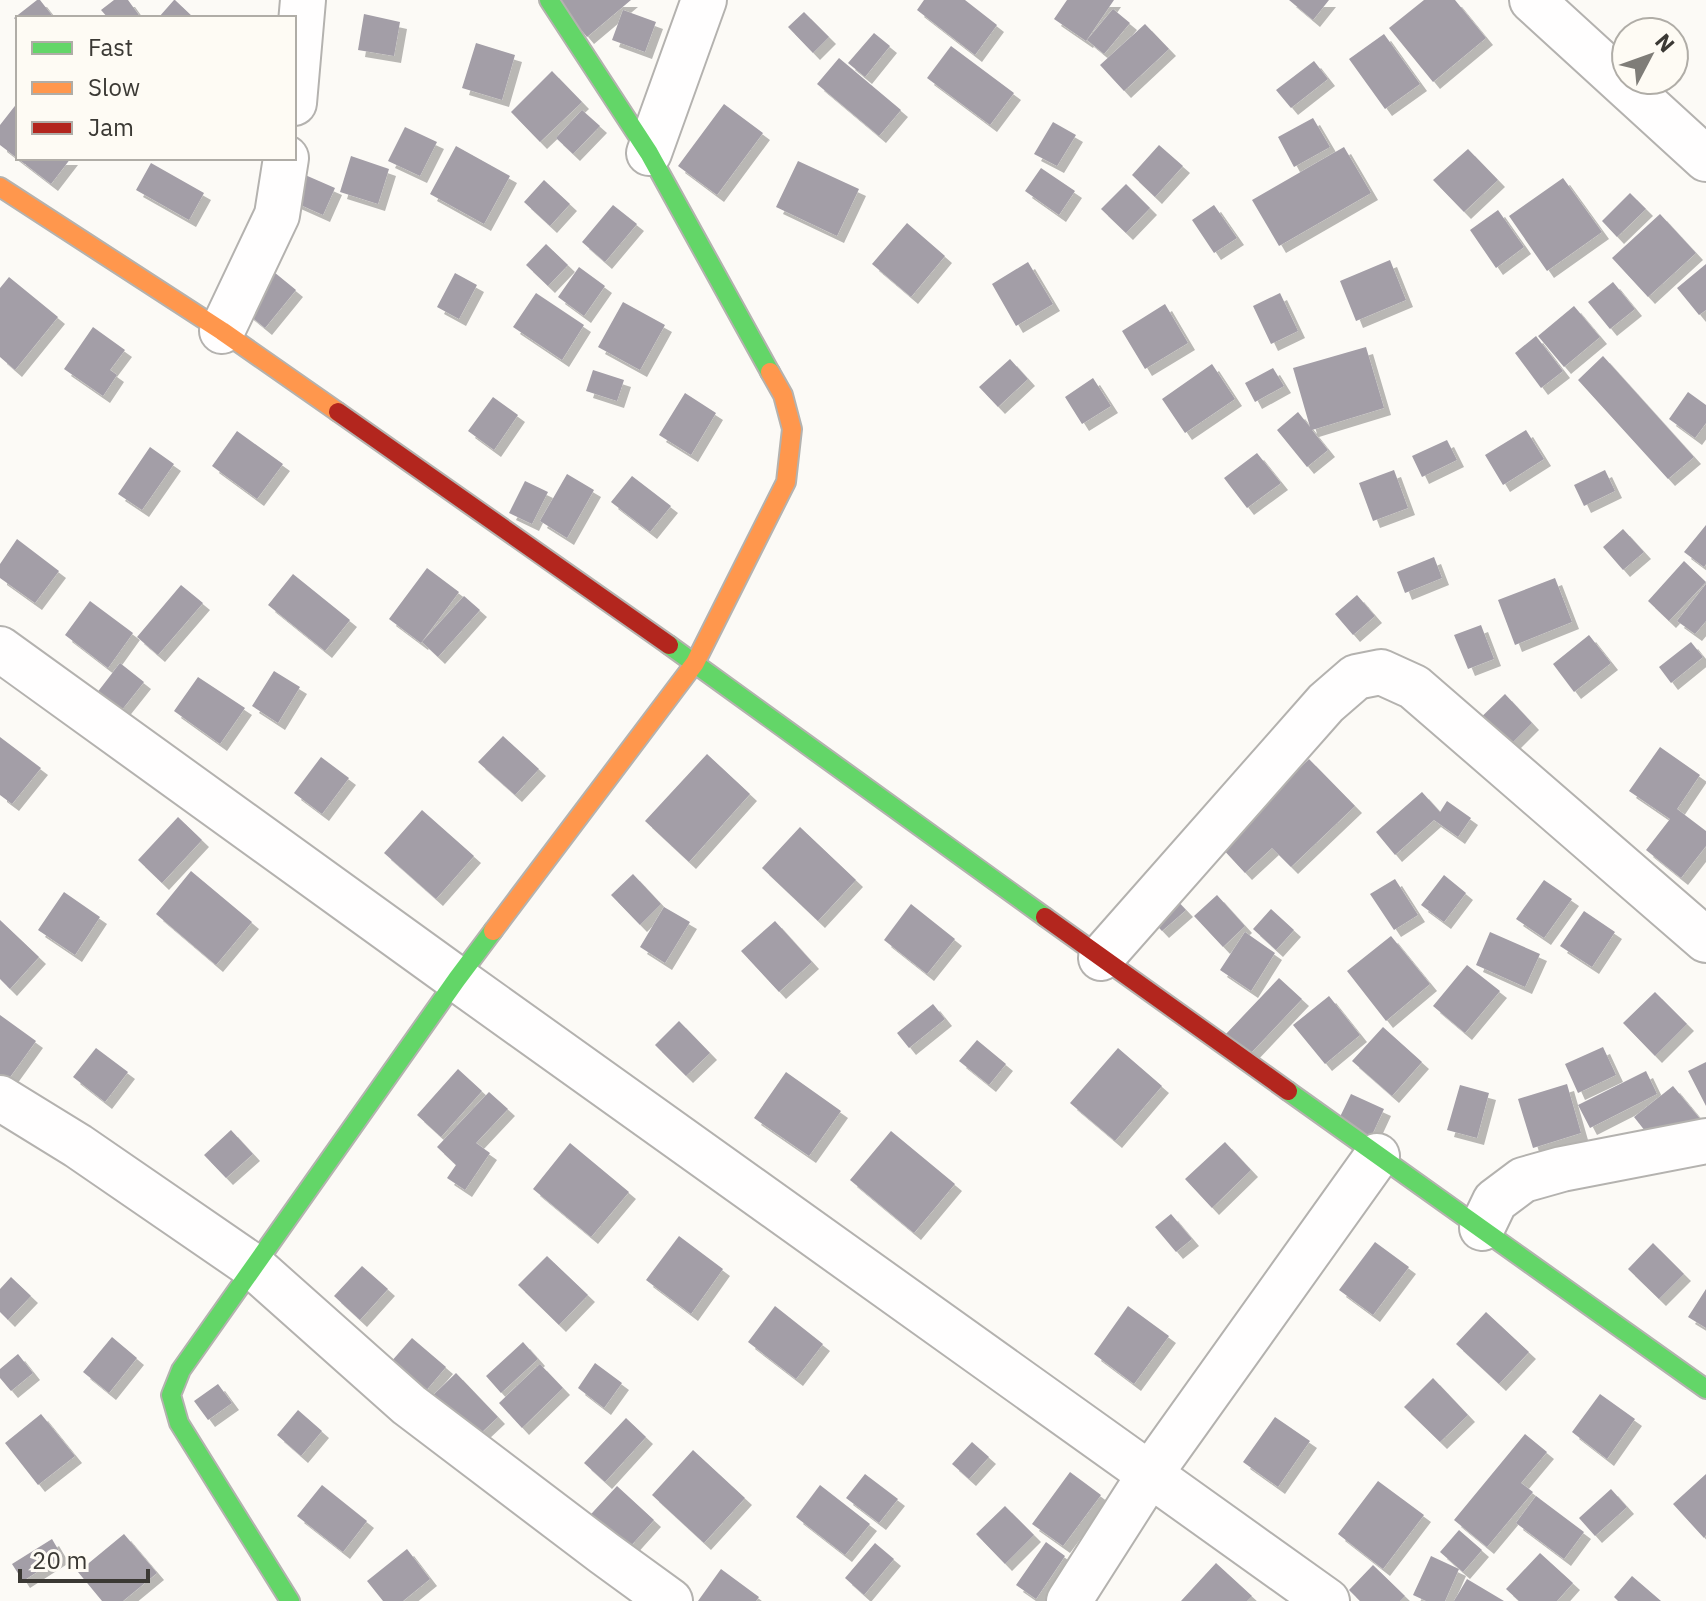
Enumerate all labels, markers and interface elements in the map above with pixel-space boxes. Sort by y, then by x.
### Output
legend [16,16,296,160]
north arrow [1610,16,1690,96]
text: N [1649,27,1682,58]
text: Fast [88,31,133,63]
text: Slow [88,71,140,103]
text: Jam [88,111,134,143]
scale bar [20,1533,148,1583]
text: 20 m [32,1544,87,1576]

